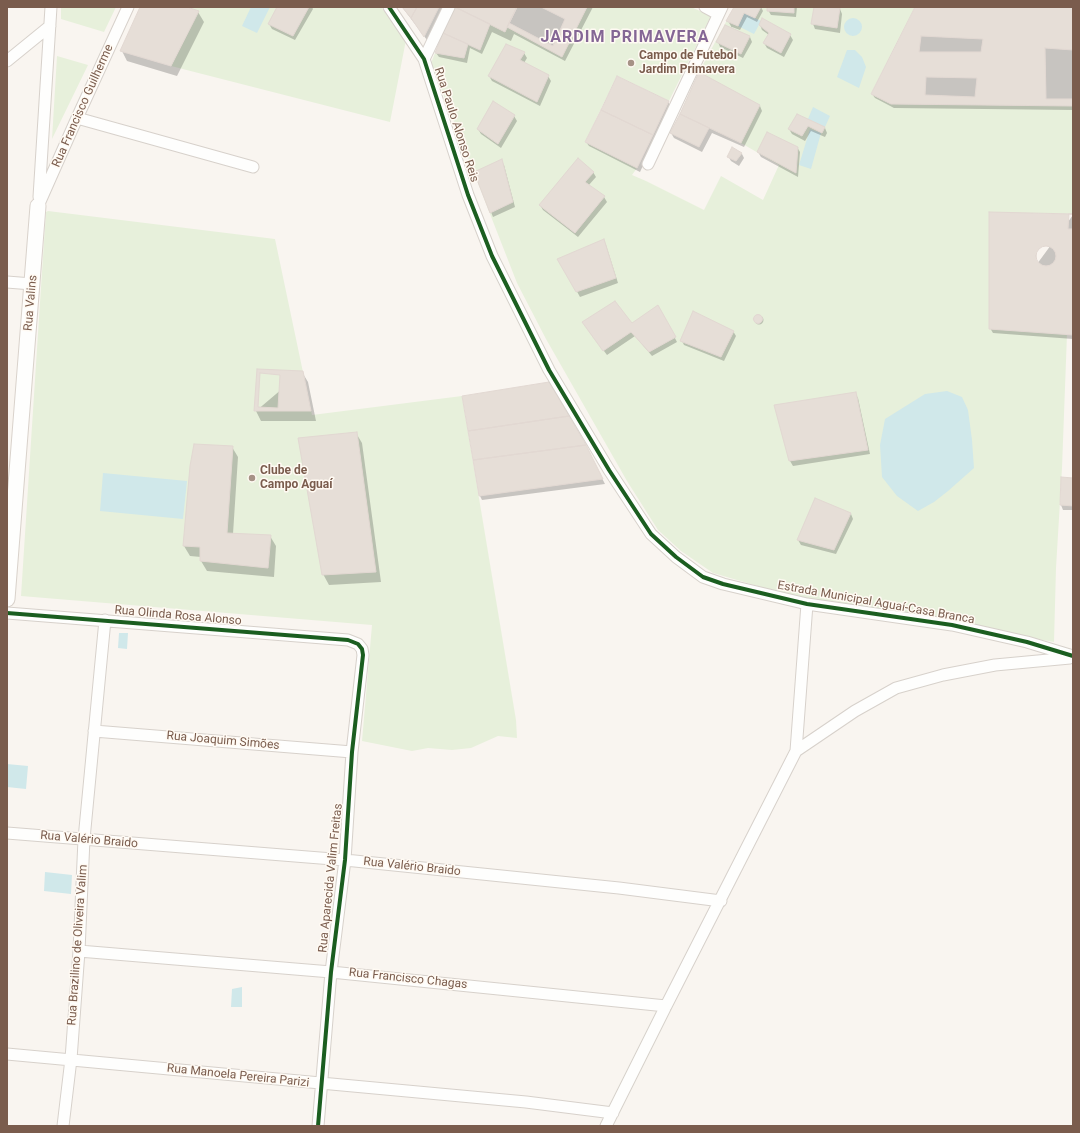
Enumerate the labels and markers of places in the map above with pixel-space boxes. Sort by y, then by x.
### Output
place label: Campo de Futebol Jardim Primavera [639,49,737,77]
marker: Campo de Futebol Jardim Primavera [626,58,636,68]
place label: Clube de Campo Aguaí [260,464,333,492]
marker: Clube de Campo Aguaí [247,473,257,483]

